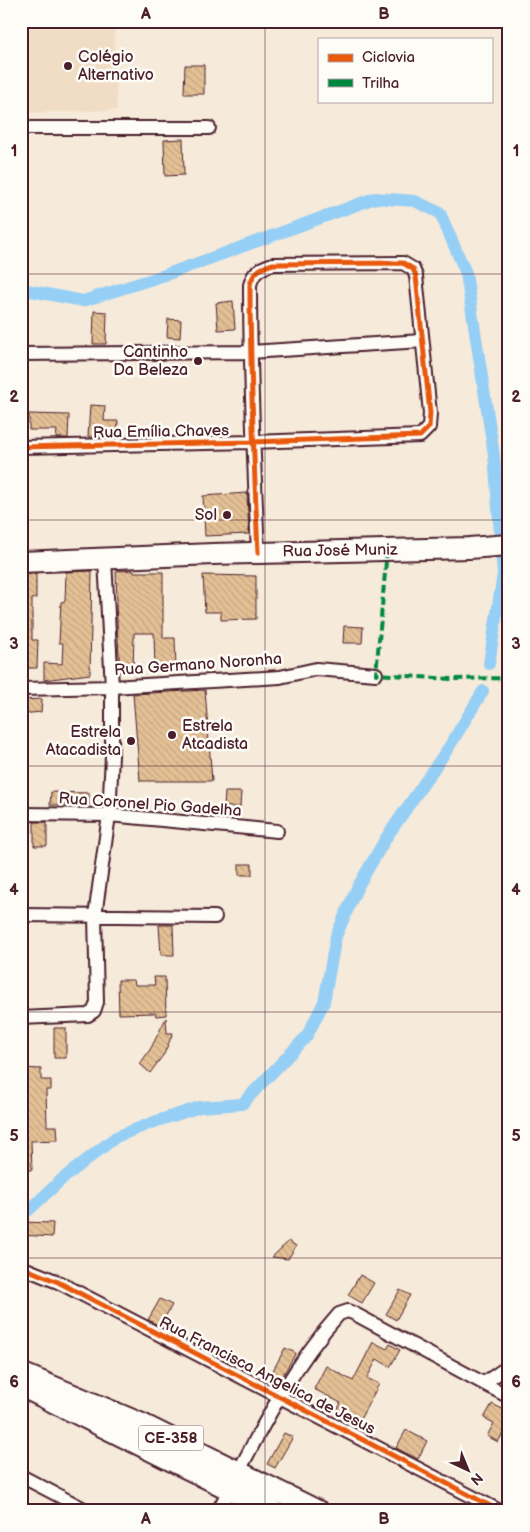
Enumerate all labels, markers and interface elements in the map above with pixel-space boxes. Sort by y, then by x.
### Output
text: A [140,5,151,24]
text: B [378,5,390,24]
legend [318,38,492,102]
place label: Colégio Alternativo [78,48,154,85]
text: Ciclovia [362,48,415,67]
marker: Colégio Alternativo [62,60,74,72]
text: Trilha [362,74,399,93]
text: 1 [11,142,17,161]
text: 1 [513,142,519,161]
place label: Cantinho Da Beleza [113,343,188,380]
marker: Cantinho Da Beleza [192,355,204,367]
text: 2 [9,388,19,407]
text: 2 [511,388,521,407]
street label: Rua Emília Chaves [93,421,229,443]
place label: Sol [195,506,217,525]
marker: Sol [221,509,233,521]
street label: Rua José Muniz [282,540,398,562]
text: 3 [9,635,19,654]
text: 3 [511,635,521,654]
street label: Rua Germano Noronha [113,650,283,680]
place label: Estrela Atcadista [182,717,248,754]
place label: Estrela Atacadista [46,723,121,760]
marker: Estrela Atcadista [166,729,178,741]
marker: Estrela Atacadista [125,735,137,747]
street label: Rua Coronel Pio Gadelha [58,789,242,821]
text: 4 [9,881,19,900]
text: 4 [511,881,521,900]
text: 5 [9,1127,19,1146]
text: 5 [511,1127,521,1146]
street label: Rua Francisca Angelica de Jesus [156,1313,378,1439]
text: 6 [9,1373,19,1392]
text: 6 [511,1373,521,1392]
road number: CE-358 [138,1426,204,1450]
north arrow [442,1444,492,1494]
text: N [467,1469,486,1489]
text: A [140,1510,151,1529]
text: B [378,1510,390,1529]

